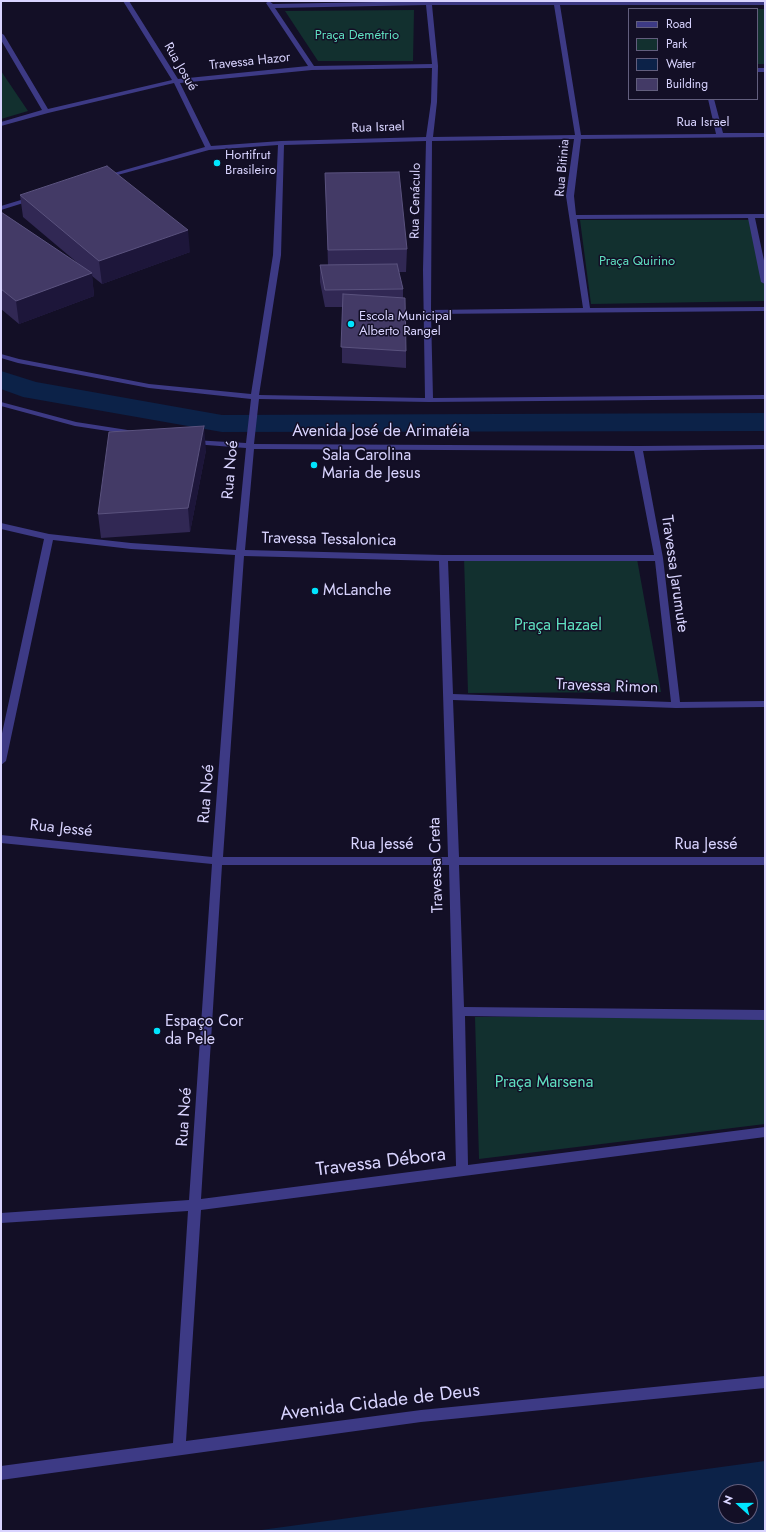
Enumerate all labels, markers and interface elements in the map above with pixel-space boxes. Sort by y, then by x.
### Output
legend [628,8,758,100]
text: Road [666,15,692,33]
park label: Praça Demétrio [315,28,399,44]
text: Park [666,35,687,53]
street label: Rua Josué [160,40,200,94]
street label: Travessa Hazor [209,50,291,74]
text: Water [666,55,696,73]
text: Building [666,75,708,93]
street label: Rua Israel [676,115,730,131]
street label: Rua Israel [351,119,405,137]
street label: Rua Bitinia [553,139,573,197]
place label: Hortifrut Brasileiro [225,148,276,179]
marker: Hortifrut Brasileiro [212,158,222,168]
street label: Rua Cenáculo [408,163,424,239]
park label: Praça Quirino [599,254,675,270]
place label: Escola Municipal Alberto Rangel [359,309,452,340]
marker: Escola Municipal Alberto Rangel [346,319,356,329]
street label: Avenida José de Arimatéia [292,422,470,442]
street label: Rua Noé [219,440,243,500]
place label: Sala Carolina Maria de Jesus [322,446,420,484]
marker: Sala Carolina Maria de Jesus [309,460,319,470]
street label: Travessa Jarumute [656,514,692,634]
street label: Travessa Tessalonica [261,529,397,551]
place label: McLanche [323,581,391,601]
marker: McLanche [310,586,320,596]
park label: Praça Hazael [514,616,602,636]
street label: Travessa Rimon [555,676,659,698]
street label: Rua Noé [195,764,219,824]
street label: Rua Jessé [29,816,93,842]
street label: Travessa Creta [426,817,448,913]
street label: Rua Jessé [350,835,414,855]
street label: Rua Jessé [674,835,738,855]
place label: Espaço Cor da Pele [165,1012,243,1050]
marker: Espaço Cor da Pele [152,1026,162,1036]
park label: Praça Marsena [495,1073,593,1093]
street label: Rua Noé [173,1087,197,1147]
street label: Travessa Débora [315,1144,447,1182]
street label: Avenida Cidade de Deus [279,1379,481,1427]
north arrow [718,1484,758,1524]
text: N [719,1493,737,1507]

